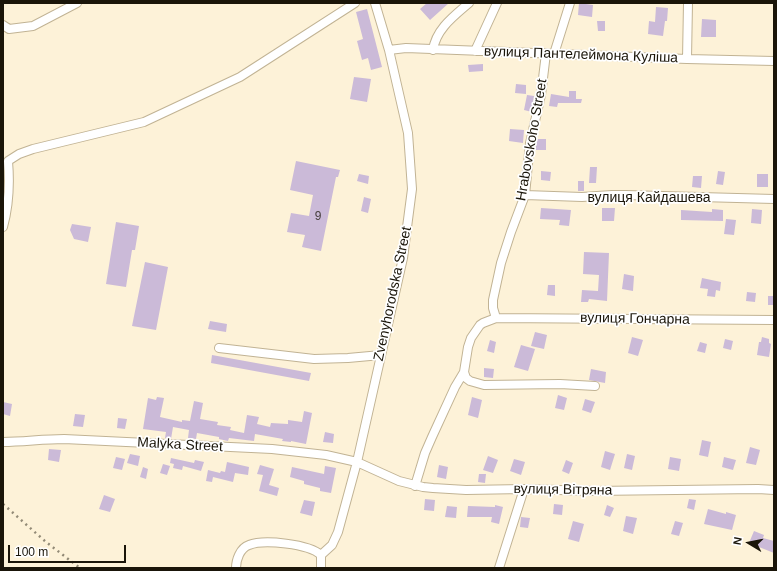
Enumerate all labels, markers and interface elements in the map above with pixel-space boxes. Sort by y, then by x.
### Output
street label: вулиця Пантелеймона Куліша [484,43,678,67]
street label: Hrabovskoho Street [513,78,551,202]
street label: вулиця Кайдашева [587,190,711,206]
house number: 9 [315,210,321,224]
street label: Zvenyhorodska Street [371,225,415,363]
street label: вулиця Гончарна [580,310,690,328]
street label: Malyka Street [137,434,223,456]
street label: вулиця Вітряна [513,481,613,499]
north arrow [729,523,769,563]
text: N [731,536,744,546]
scale bar [10,537,128,563]
text: 100 m [15,545,48,559]

